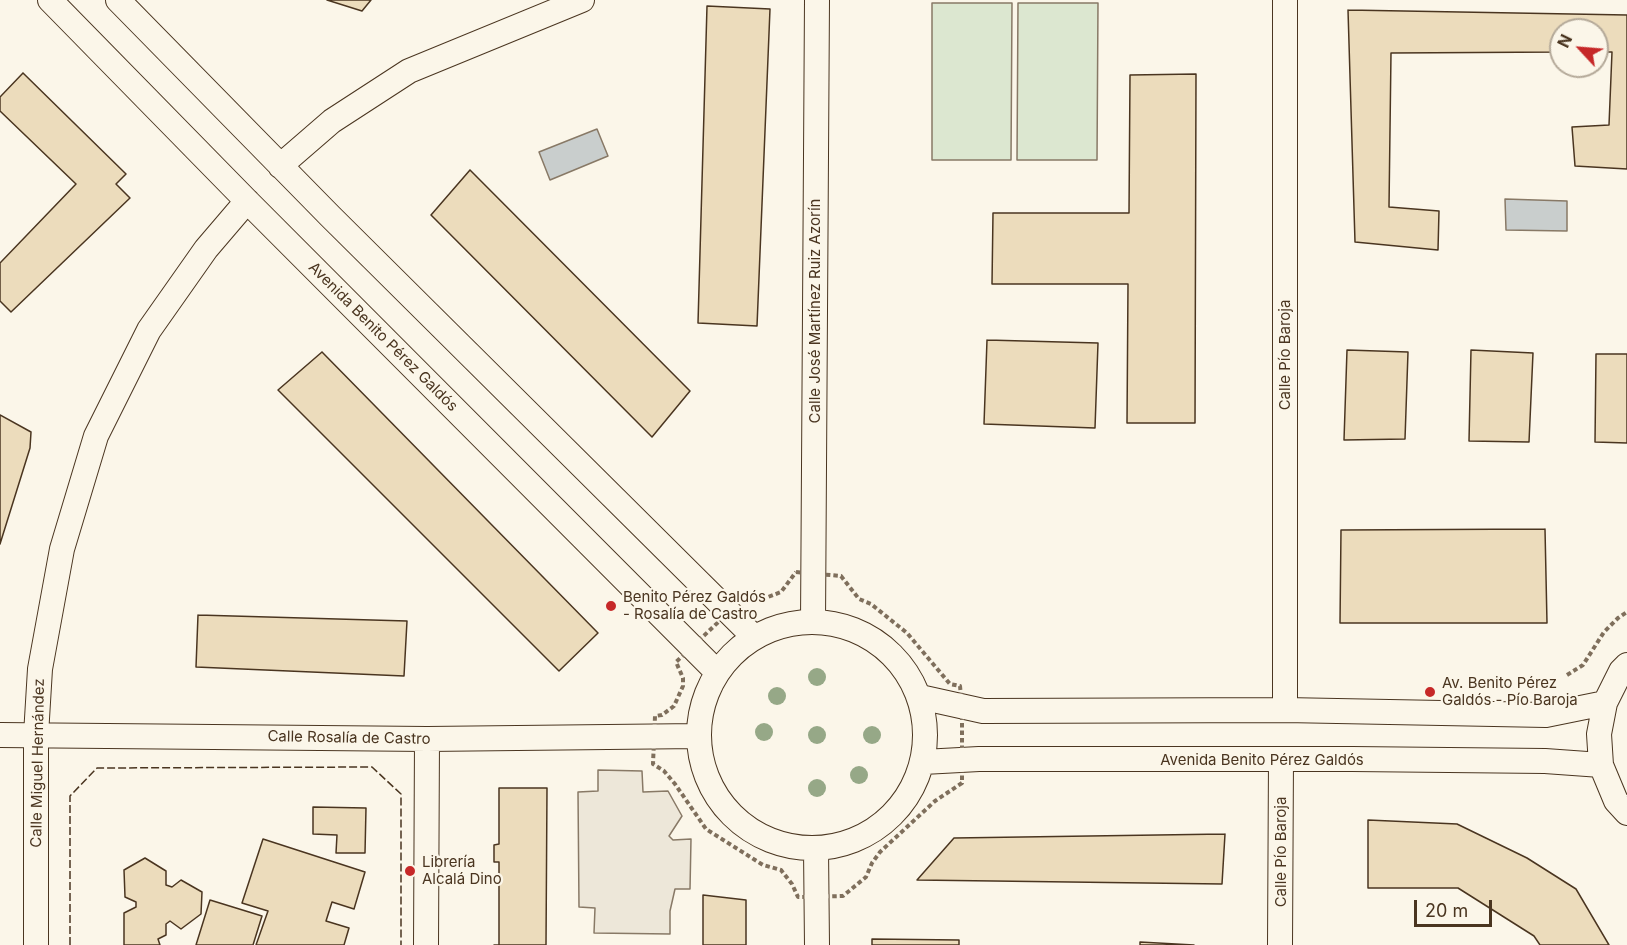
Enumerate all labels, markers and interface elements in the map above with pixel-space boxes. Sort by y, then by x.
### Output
north arrow [1549,18,1609,78]
text: N [1553,31,1576,51]
street label: Calle José Martínez Ruiz Azorín [806,199,824,423]
street label: Avenida Benito Pérez Galdós [305,259,461,415]
street label: Calle Pío Baroja [1276,300,1294,410]
place label: Benito Pérez Galdós - Rosalía de Castro [623,588,766,623]
marker: Benito Pérez Galdós - Rosalía de Castro [604,599,618,613]
place label: Av. Benito Pérez Galdós - Pío Baroja [1442,674,1578,709]
street label: Calle Miguel Hernández [28,678,48,848]
marker: Av. Benito Pérez Galdós - Pío Baroja [1423,685,1437,699]
street label: Calle Rosalía de Castro [267,728,431,748]
street label: Avenida Benito Pérez Galdós [1160,751,1364,769]
street label: Calle Pío Baroja [1272,797,1290,907]
place label: Librería Alcalá Dino [422,853,502,888]
marker: Librería Alcalá Dino [403,864,417,878]
scale bar [1417,888,1495,926]
text: 20 m [1425,900,1468,921]

